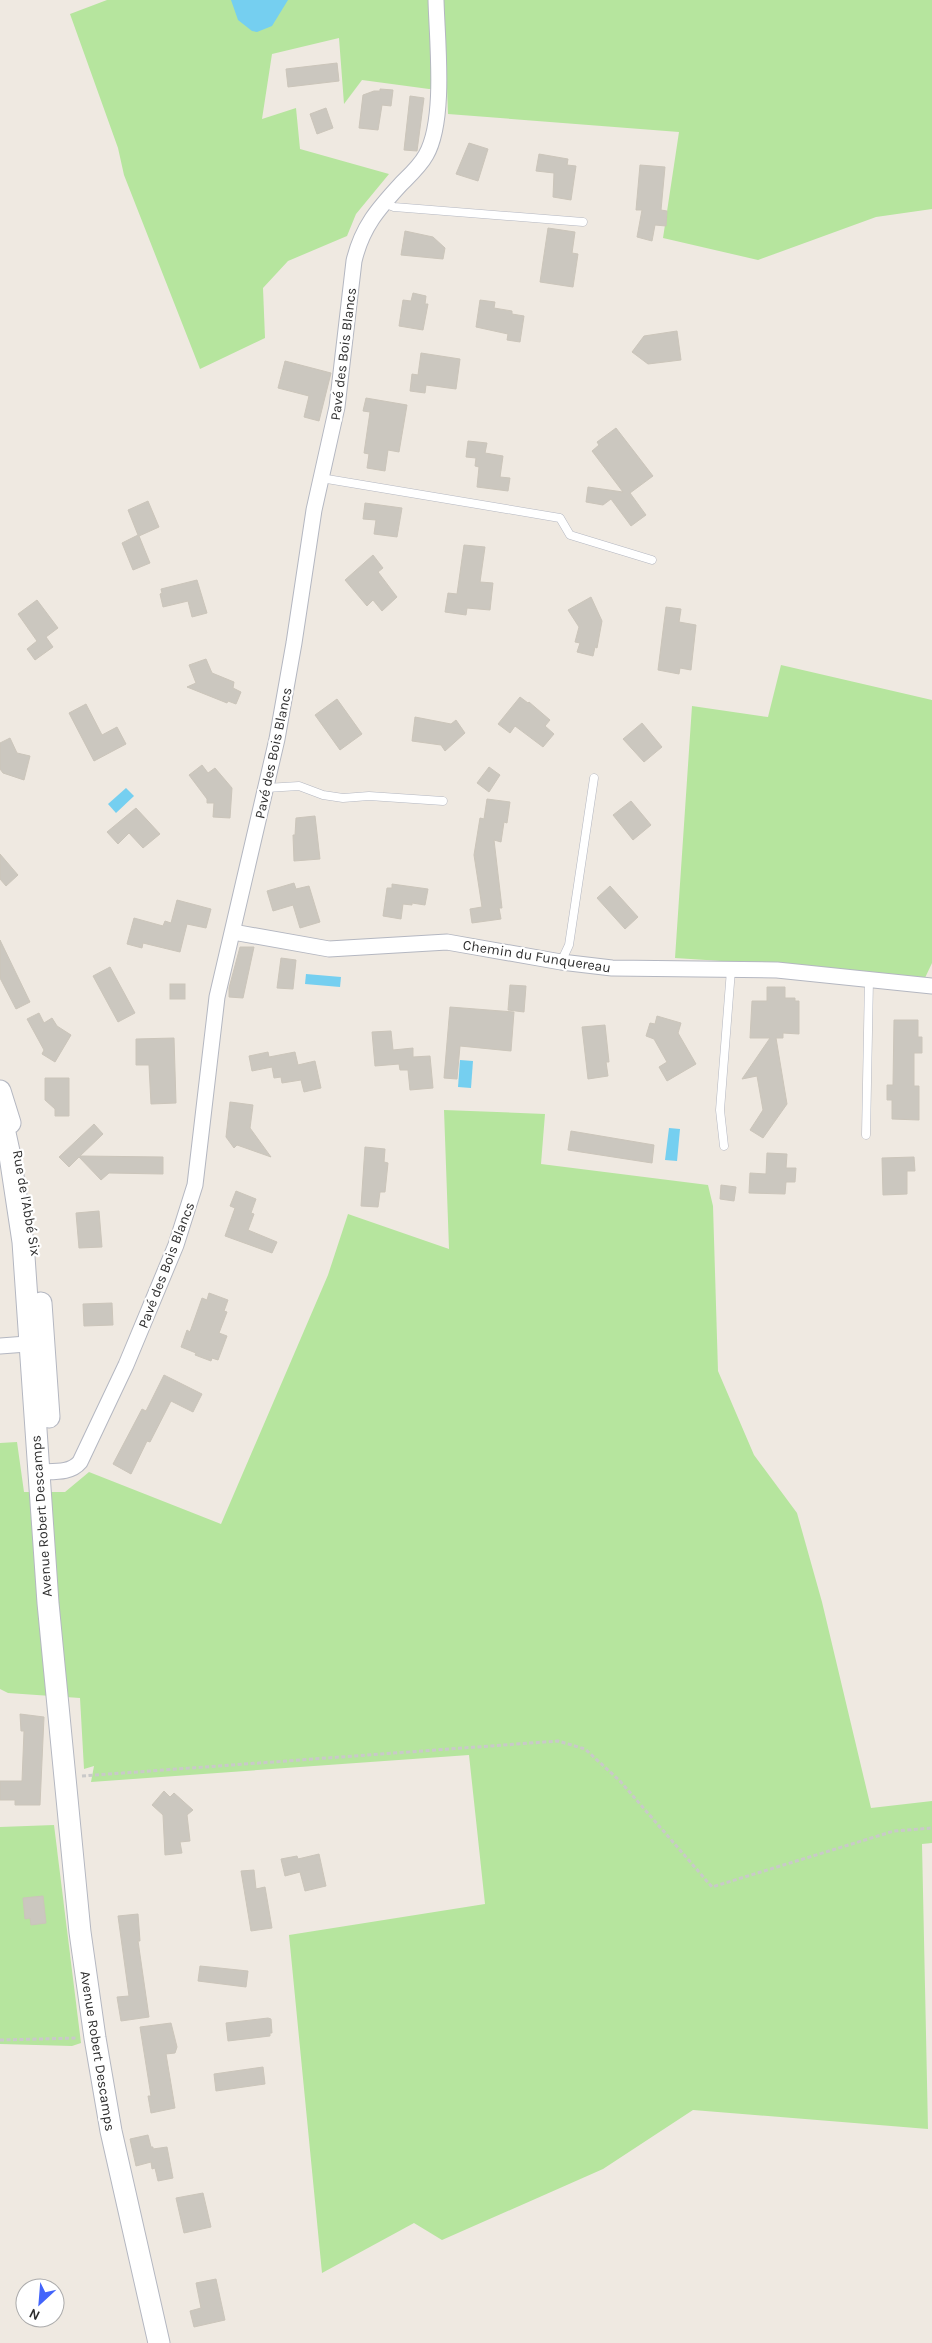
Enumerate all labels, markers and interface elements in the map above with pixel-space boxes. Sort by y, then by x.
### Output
street label: Pavé des Bois Blancs [327,287,360,421]
street label: Pavé des Bois Blancs [251,686,296,820]
street label: Chemin du Funquereau [462,936,612,977]
street label: Rue de l'Abbé Six [9,1149,44,1257]
street label: Pavé des Bois Blancs [135,1200,198,1331]
street label: Avenue Robert Descamps [27,1435,56,1597]
street label: Avenue Robert Descamps [76,1970,119,2132]
north arrow [15,2278,65,2328]
text: N [26,2304,43,2324]

